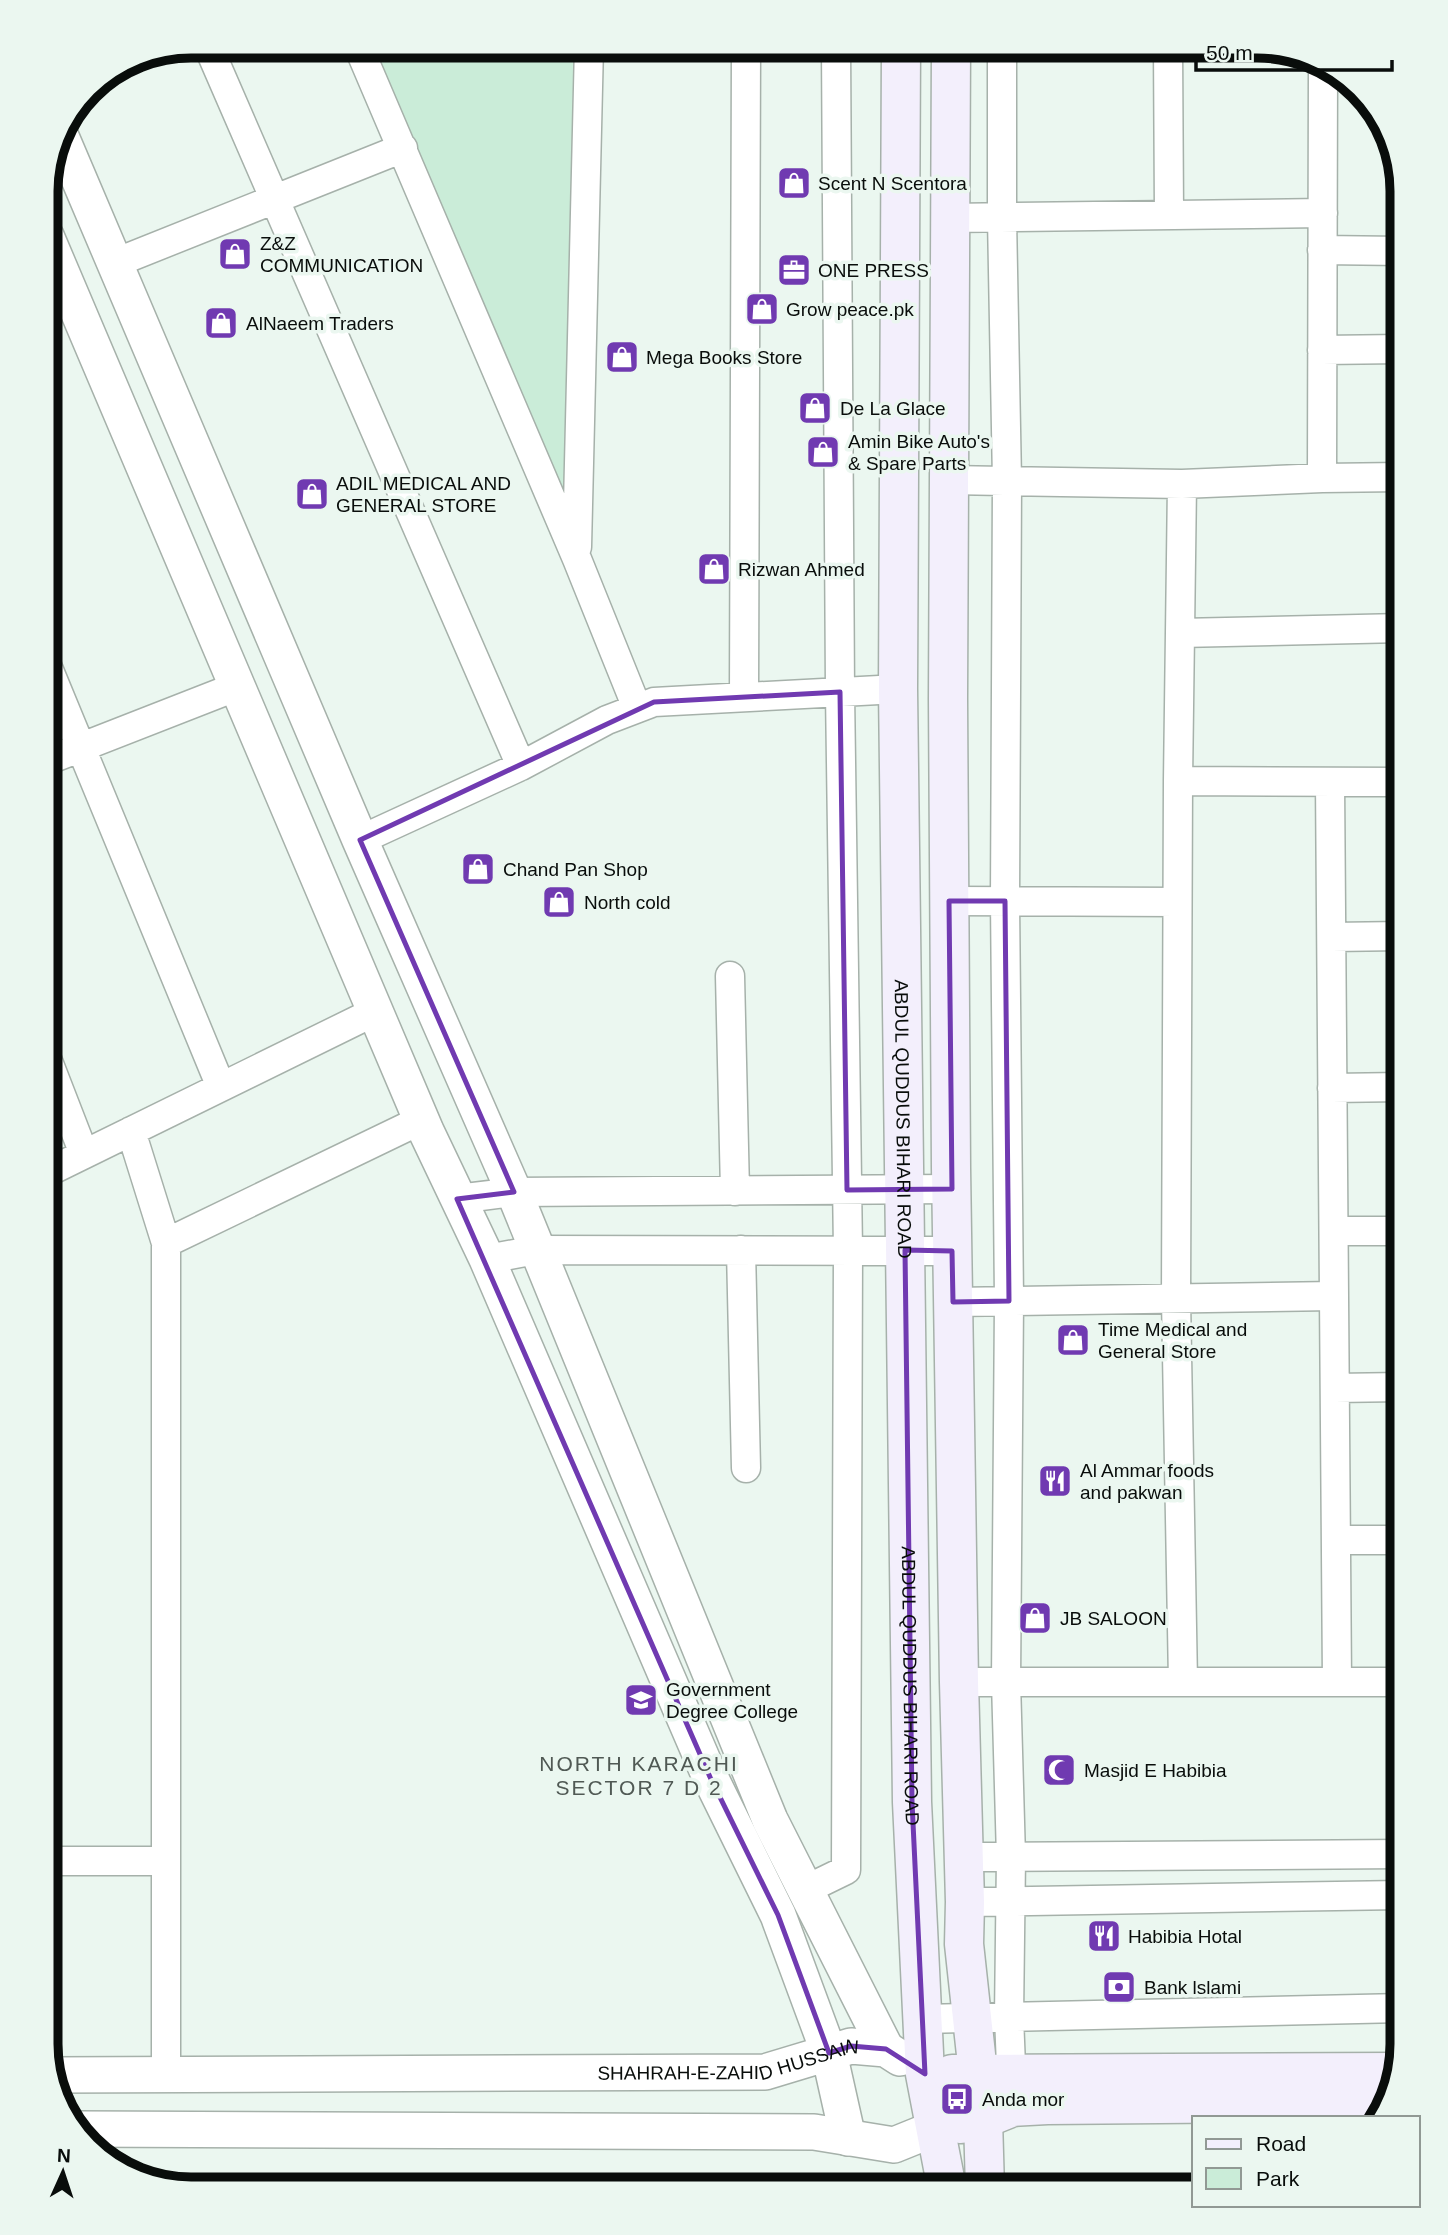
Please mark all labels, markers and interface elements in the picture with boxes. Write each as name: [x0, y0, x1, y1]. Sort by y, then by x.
scale bar: [1196, 28, 1392, 72]
text: 50 m: [1206, 41, 1253, 64]
shop icon: Scent N Scentora: [775, 164, 813, 202]
place label: Scent N Scentora: [818, 173, 967, 194]
place label: Z&Z COMMUNICATION: [260, 233, 423, 276]
shop icon: Z&Z COMMUNICATION: [216, 235, 254, 273]
office icon: ONE PRESS: [775, 251, 813, 289]
place label: ONE PRESS: [818, 260, 929, 281]
shop icon: Grow peace.pk: [743, 290, 781, 328]
place label: Grow peace.pk: [786, 299, 914, 320]
shop icon: AlNaeem Traders: [202, 304, 240, 342]
place label: AlNaeem Traders: [246, 313, 394, 334]
shop icon: Mega Books Store: [603, 338, 641, 376]
place label: Mega Books Store: [646, 347, 802, 368]
shop icon: De La Glace: [796, 389, 834, 427]
place label: De La Glace: [840, 398, 946, 419]
place label: Amin Bike Auto's & Spare Parts: [848, 431, 990, 474]
shop icon: Amin Bike Auto's & Spare Parts: [804, 433, 842, 471]
place label: ADIL MEDICAL AND GENERAL STORE: [336, 473, 511, 516]
shop icon: ADIL MEDICAL AND GENERAL STORE: [293, 475, 331, 513]
shop icon: Rizwan Ahmed: [695, 550, 733, 588]
place label: Rizwan Ahmed: [738, 559, 865, 580]
shop icon: Chand Pan Shop: [459, 850, 497, 888]
place label: Chand Pan Shop: [503, 859, 648, 880]
shop icon: North cold: [540, 883, 578, 921]
place label: North cold: [584, 892, 671, 913]
street label: ABDUL QUDDUS BIHARI ROAD: [891, 979, 915, 1259]
place label: Time Medical and General Store: [1098, 1319, 1247, 1362]
shop icon: Time Medical and General Store: [1054, 1321, 1092, 1359]
place label: Al Ammar foods and pakwan: [1080, 1460, 1214, 1503]
restaurant icon: Al Ammar foods and pakwan: [1036, 1462, 1074, 1500]
street label: ABDUL QUDDUS BIHARI ROAD: [898, 1546, 923, 1826]
shop icon: JB SALOON: [1016, 1599, 1054, 1637]
place label: JB SALOON: [1060, 1608, 1167, 1629]
place label: Government Degree College: [666, 1679, 798, 1722]
school or university icon: Government Degree College: [622, 1681, 660, 1719]
mosque icon: Masjid E Habibia: [1040, 1751, 1078, 1789]
district label: NORTH KARACHI SECTOR 7 D 2: [539, 1752, 739, 1799]
place label: Masjid E Habibia: [1084, 1760, 1227, 1781]
restaurant icon: Habibia Hotal: [1085, 1917, 1123, 1955]
place label: Habibia Hotal: [1128, 1926, 1242, 1947]
bank icon: Bank lslami: [1100, 1968, 1138, 2006]
place label: Bank lslami: [1144, 1977, 1241, 1998]
street label: SHAHRAH-E-ZAHID HUSSAIN: [597, 2036, 860, 2084]
bus stop icon: Anda mor: [938, 2080, 976, 2118]
place label: Anda mor: [982, 2089, 1065, 2110]
legend: [1192, 2116, 1420, 2207]
text: Road: [1256, 2132, 1306, 2155]
north arrow: [28, 2137, 98, 2207]
text: N: [56, 2145, 71, 2166]
text: Park: [1256, 2167, 1300, 2190]

